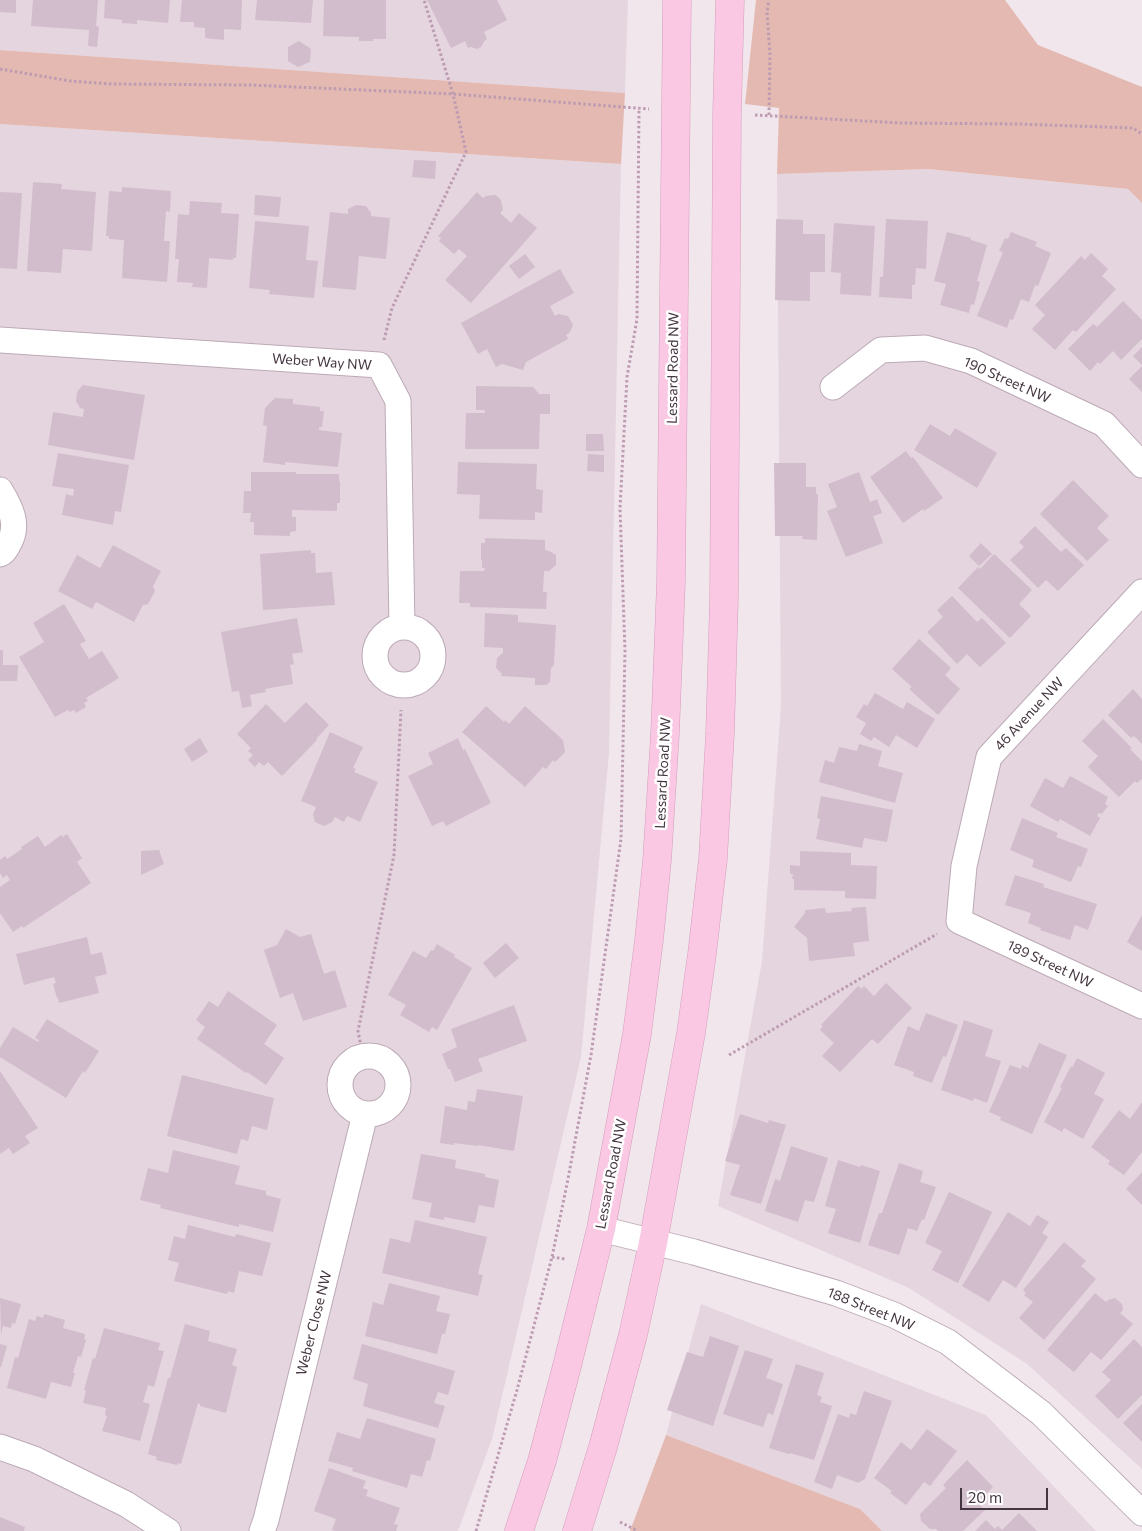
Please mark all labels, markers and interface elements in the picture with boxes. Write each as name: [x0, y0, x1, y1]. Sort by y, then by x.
street label: Lessard Road NW: [664, 312, 682, 424]
street label: Weber Way NW: [271, 350, 373, 374]
street label: 190 Street NW: [961, 353, 1053, 407]
street label: 46 Avenue NW: [991, 674, 1067, 754]
street label: Lessard Road NW: [652, 717, 674, 829]
street label: 189 Street NW: [1004, 937, 1096, 991]
street label: Lessard Road NW: [592, 1118, 630, 1230]
street label: Weber Close NW: [293, 1269, 335, 1377]
street label: 188 Street NW: [825, 1284, 917, 1334]
scale bar: [962, 1478, 1050, 1510]
text: 20 m: [968, 1488, 1002, 1506]

